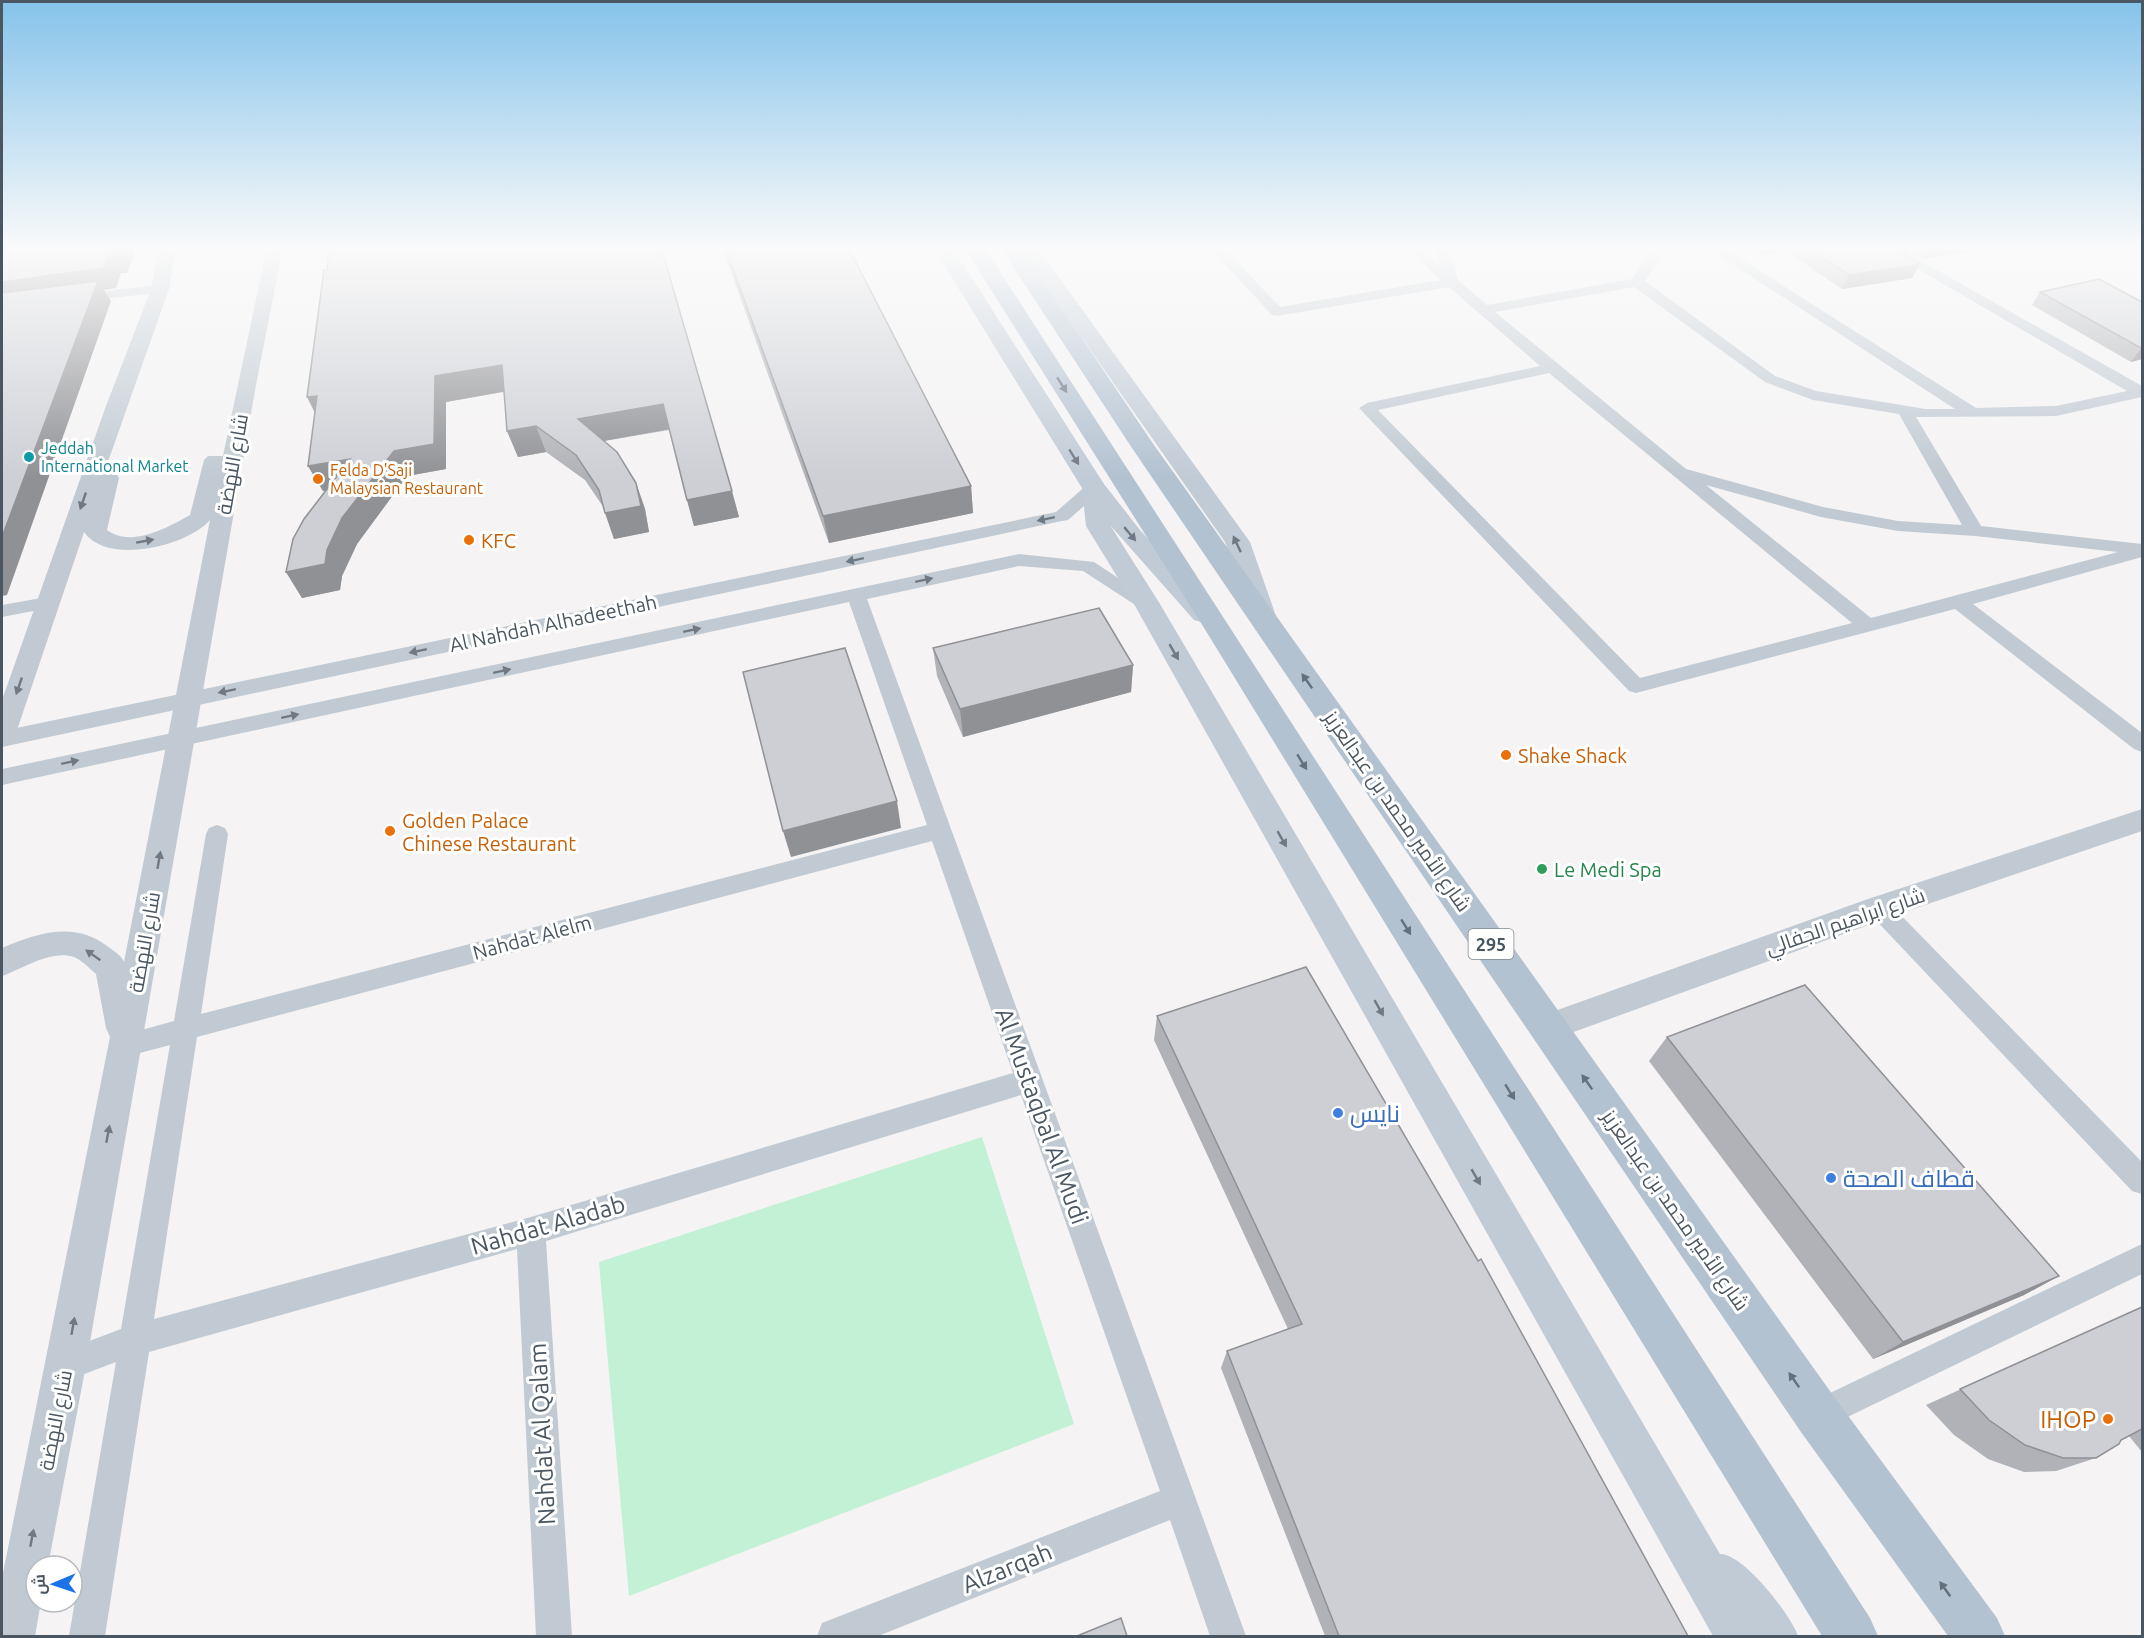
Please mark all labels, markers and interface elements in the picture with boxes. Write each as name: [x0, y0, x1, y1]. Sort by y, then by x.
one-way arrow: [1057, 377, 1068, 393]
street label: شارع النهضة: [212, 412, 255, 517]
place label: Jeddah International Market: [41, 439, 189, 475]
one-way arrow: [1069, 449, 1080, 465]
marker: Jeddah International Market: [22, 450, 36, 464]
place label: Felda D'Saji Malaysian Restaurant: [330, 461, 484, 497]
marker: Felda D'Saji Malaysian Restaurant: [311, 472, 325, 486]
one-way arrow: [77, 492, 87, 510]
one-way arrow: [1037, 515, 1056, 525]
one-way arrow: [1124, 526, 1137, 542]
place label: KFC: [481, 529, 516, 552]
marker: KFC: [462, 533, 476, 547]
one-way arrow: [136, 536, 155, 545]
one-way arrow: [1232, 536, 1241, 553]
one-way arrow: [846, 555, 865, 565]
one-way arrow: [915, 575, 933, 585]
street label: Al Nahdah Alhadeethah: [447, 590, 659, 656]
one-way arrow: [683, 625, 702, 634]
one-way arrow: [1168, 643, 1178, 660]
one-way arrow: [409, 647, 427, 657]
one-way arrow: [492, 665, 511, 675]
one-way arrow: [1301, 673, 1313, 689]
one-way arrow: [13, 677, 23, 695]
one-way arrow: [218, 687, 236, 697]
street label: شارع الأمير محمد بن عبدالعزيز: [1317, 706, 1476, 917]
one-way arrow: [281, 710, 300, 720]
place label: Shake Shack: [1518, 744, 1627, 767]
marker: Shake Shack: [1499, 748, 1513, 762]
one-way arrow: [1297, 754, 1308, 770]
one-way arrow: [61, 757, 80, 767]
place label: Golden Palace Chinese Restaurant: [402, 809, 576, 855]
marker: Golden Palace Chinese Restaurant: [383, 824, 397, 838]
one-way arrow: [1276, 831, 1287, 847]
one-way arrow: [155, 850, 164, 869]
place label: Le Medi Spa: [1554, 858, 1662, 881]
marker: Le Medi Spa: [1535, 862, 1549, 876]
street label: شارع ابراهيم الجفالي: [1762, 883, 1929, 964]
street label: شارع النهضة: [124, 890, 167, 995]
street label: Nahdat Alelm: [470, 910, 594, 964]
one-way arrow: [1400, 919, 1411, 935]
road number: 295: [1468, 929, 1514, 959]
one-way arrow: [85, 950, 101, 961]
one-way arrow: [1374, 999, 1384, 1016]
street label: Al Mustaqbal Al Mudi: [990, 1004, 1094, 1228]
one-way arrow: [1581, 1074, 1593, 1090]
one-way arrow: [1504, 1084, 1515, 1100]
place label: نايس: [1350, 1100, 1400, 1128]
street label: شارع الأمير محمد بن عبدالعزيز: [1595, 1105, 1754, 1316]
marker: نايس: [1331, 1106, 1345, 1120]
one-way arrow: [104, 1124, 113, 1143]
place label: قطاف الصحة: [1843, 1165, 1975, 1192]
one-way arrow: [1471, 1168, 1481, 1185]
marker: قطاف الصحة: [1824, 1171, 1838, 1185]
street label: Nahdat Aladab: [468, 1190, 628, 1260]
one-way arrow: [69, 1316, 78, 1335]
street label: Nahdat Al Qalam: [524, 1342, 560, 1526]
street label: شارع النهضة: [34, 1368, 79, 1473]
one-way arrow: [1789, 1372, 1800, 1388]
place label: IHOP: [2040, 1406, 2096, 1433]
marker: IHOP: [2101, 1412, 2115, 1426]
one-way arrow: [28, 1528, 37, 1547]
street label: Alzarqah: [958, 1538, 1056, 1598]
north arrow: [24, 1554, 84, 1614]
text: ش: [30, 1574, 49, 1595]
one-way arrow: [1939, 1582, 1951, 1598]

